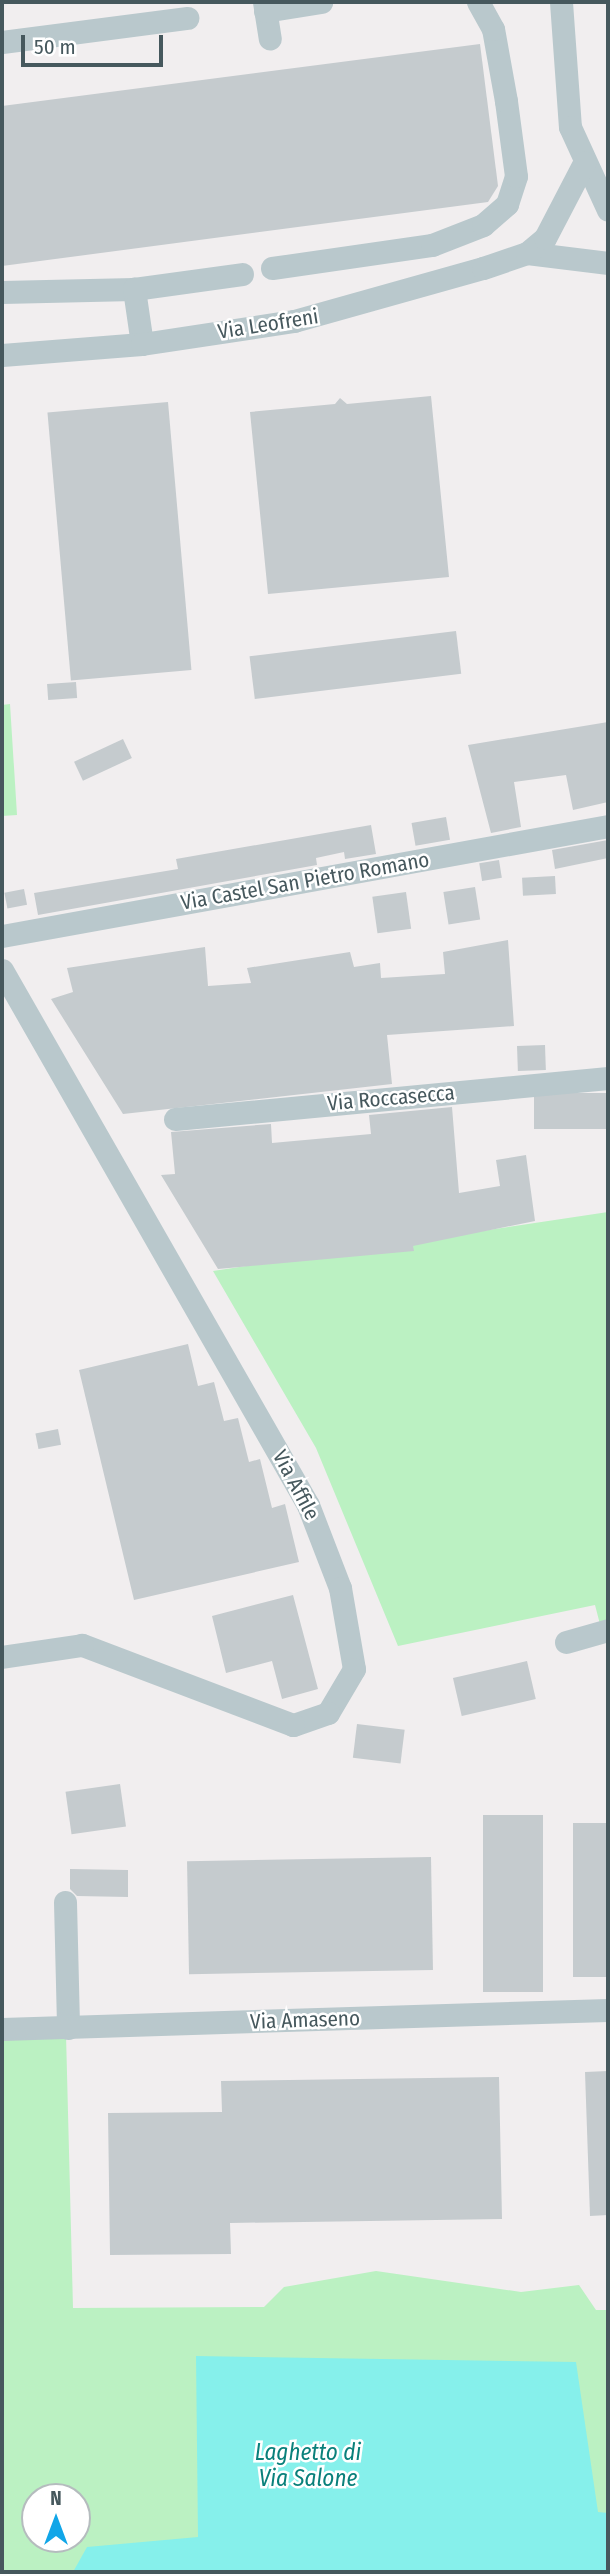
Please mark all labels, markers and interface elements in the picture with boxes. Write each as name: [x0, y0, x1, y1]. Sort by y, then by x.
scale bar: [24, 21, 166, 65]
text: 50 m: [34, 34, 76, 60]
street label: Via Leofreni: [216, 304, 320, 344]
street label: Via Castel San Pietro Romano: [179, 847, 431, 915]
street label: Via Roccasecca: [326, 1080, 456, 1116]
street label: Via Affile: [267, 1446, 325, 1524]
street label: Via Amaseno: [250, 2005, 360, 2035]
water label: Laghetto di Via Salone: [255, 2438, 361, 2492]
north arrow: [21, 2483, 91, 2553]
text: N: [50, 2487, 62, 2510]

